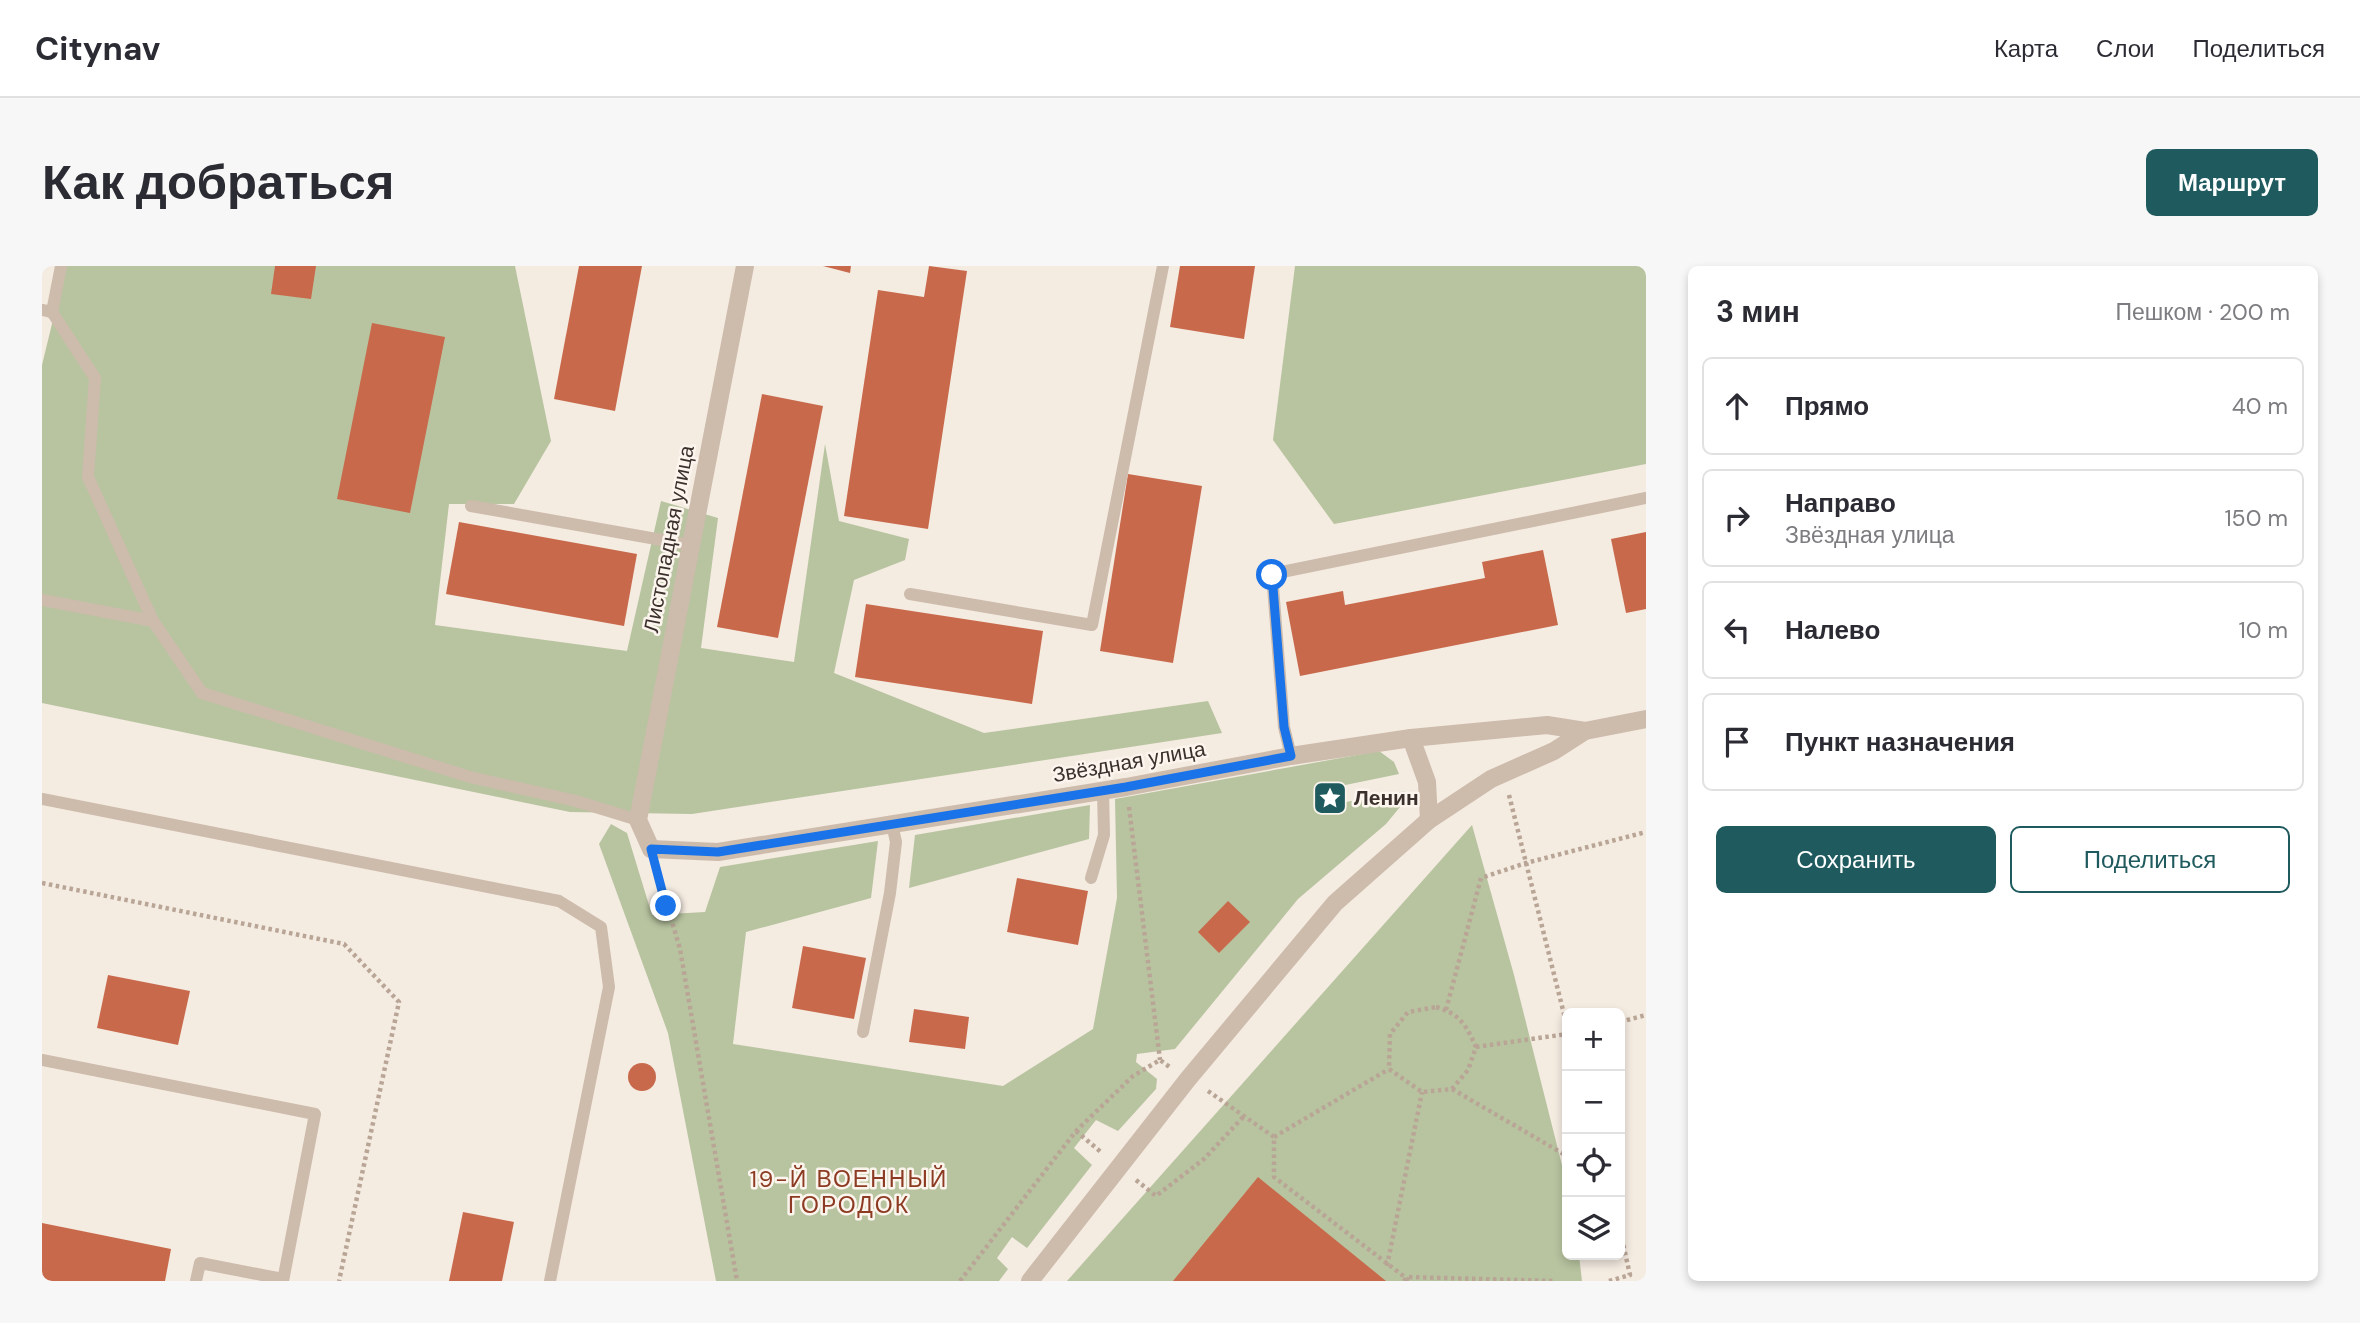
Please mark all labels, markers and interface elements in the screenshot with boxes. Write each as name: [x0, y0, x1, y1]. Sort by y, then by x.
text: Citynav: [35, 27, 160, 70]
text: Карта: [1994, 33, 2058, 64]
text: Слои: [2096, 33, 2154, 64]
text: Поделиться: [2192, 33, 2325, 64]
button: Маршрут: [2146, 149, 2318, 216]
text: Как добраться: [42, 150, 394, 214]
text: 3 мин: [1716, 292, 1800, 331]
text: Пешком · 200 m: [2115, 297, 2290, 327]
icon: ahead: [1718, 387, 1756, 425]
text: Прямо: [1785, 389, 1869, 423]
text: 40 m: [2232, 391, 2288, 421]
street label: Листопадная улица: [637, 443, 701, 635]
text: Направо: [1785, 486, 1896, 520]
icon: right: [1718, 499, 1756, 537]
text: 150 m: [2224, 503, 2288, 533]
text: Звёздная улица: [1785, 520, 1955, 550]
route start: [1256, 559, 1287, 590]
icon: left: [1718, 611, 1756, 649]
text: Налево: [1785, 613, 1880, 647]
text: 10 m: [2238, 615, 2288, 645]
icon: arrive: [1718, 723, 1756, 761]
text: Пункт назначения: [1785, 725, 2015, 759]
street label: Звёздная улица: [1050, 735, 1208, 789]
place icon: Ленин: [1311, 779, 1349, 817]
place label: Ленин: [1354, 784, 1419, 812]
button: Сохранить: [1716, 826, 1996, 893]
button: Поделиться: [2010, 826, 2290, 893]
route end: [650, 890, 681, 921]
map controls: [1562, 1008, 1625, 1260]
button: +: [1562, 1008, 1625, 1071]
button: −: [1562, 1071, 1625, 1134]
button: locate: [1562, 1134, 1625, 1197]
district label: 19-Й ВОЕННЫЙ ГОРОДОК: [750, 1164, 948, 1220]
button: layers: [1562, 1197, 1625, 1260]

